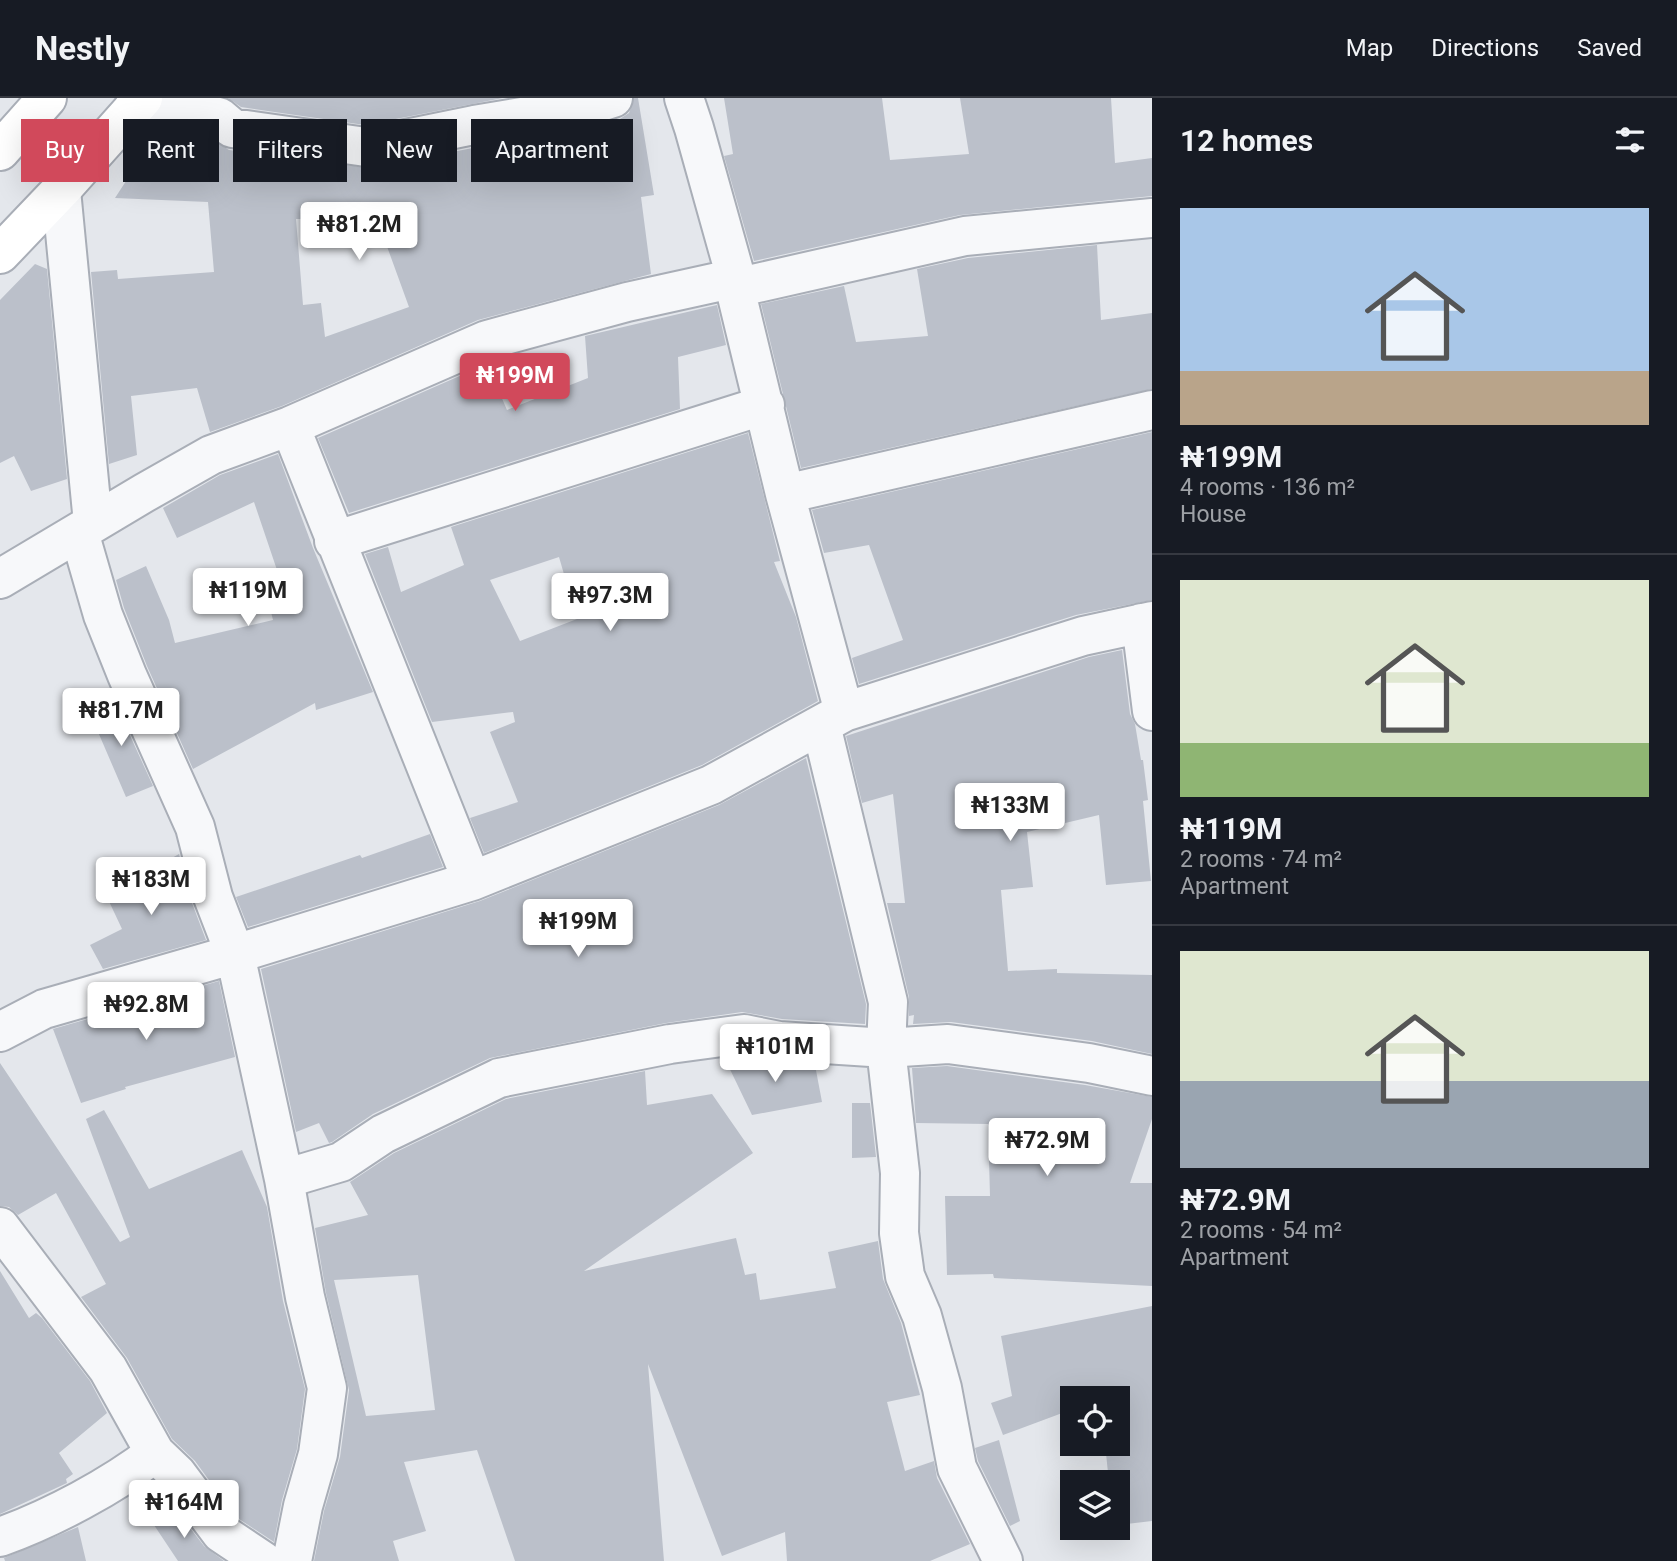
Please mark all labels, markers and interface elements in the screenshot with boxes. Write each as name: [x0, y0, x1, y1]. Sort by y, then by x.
text: Nestly: [35, 29, 130, 68]
text: Map: [1346, 34, 1393, 62]
text: Directions: [1431, 34, 1539, 62]
text: Saved: [1577, 34, 1642, 62]
chip: Buy: [21, 119, 109, 182]
chip: Rent: [123, 119, 219, 182]
chip: Filters: [233, 119, 347, 182]
chip: New: [361, 119, 457, 182]
chip: Apartment: [471, 119, 633, 182]
icon: filters: [1611, 121, 1649, 159]
text: 12 homes: [1180, 123, 1313, 158]
pin: ₦81.2M: [302, 202, 416, 262]
text: ₦81.2M: [316, 211, 402, 238]
icon: home: [1352, 253, 1478, 379]
pin: ₦199M: [466, 354, 564, 413]
text: ₦199M: [476, 362, 554, 389]
text: ₦199M: [1180, 439, 1282, 474]
text: 4 rooms · 136 m²: [1180, 474, 1355, 501]
text: House: [1180, 501, 1246, 528]
pin: ₦119M: [199, 568, 297, 628]
pin: ₦97.3M: [553, 574, 667, 633]
text: ₦119M: [209, 577, 287, 604]
text: ₦97.3M: [567, 582, 653, 609]
icon: home: [1352, 625, 1478, 751]
pin: ₦81.7M: [64, 688, 178, 748]
text: ₦81.7M: [78, 697, 164, 724]
pin: ₦133M: [961, 784, 1059, 843]
text: ₦133M: [971, 792, 1049, 819]
text: ₦119M: [1180, 811, 1282, 846]
text: 2 rooms · 74 m²: [1180, 846, 1342, 873]
pin: ₦183M: [102, 858, 200, 917]
text: ₦183M: [112, 866, 190, 893]
text: Apartment: [1180, 873, 1289, 900]
pin: ₦199M: [529, 900, 627, 959]
text: ₦199M: [539, 908, 617, 935]
pin: ₦92.8M: [89, 982, 203, 1042]
text: ₦92.8M: [103, 991, 189, 1018]
icon: home: [1352, 996, 1478, 1122]
pin: ₦101M: [726, 1024, 824, 1084]
text: ₦101M: [736, 1033, 814, 1060]
pin: ₦72.9M: [990, 1118, 1104, 1178]
text: ₦72.9M: [1004, 1127, 1090, 1154]
text: ₦72.9M: [1180, 1182, 1291, 1217]
text: 2 rooms · 54 m²: [1180, 1217, 1342, 1244]
text: Apartment: [1180, 1244, 1289, 1271]
map controls: [1060, 1386, 1130, 1540]
button: locate: [1060, 1386, 1130, 1456]
button: layers: [1060, 1470, 1130, 1540]
pin: ₦164M: [135, 1480, 233, 1540]
text: ₦164M: [145, 1489, 223, 1516]

